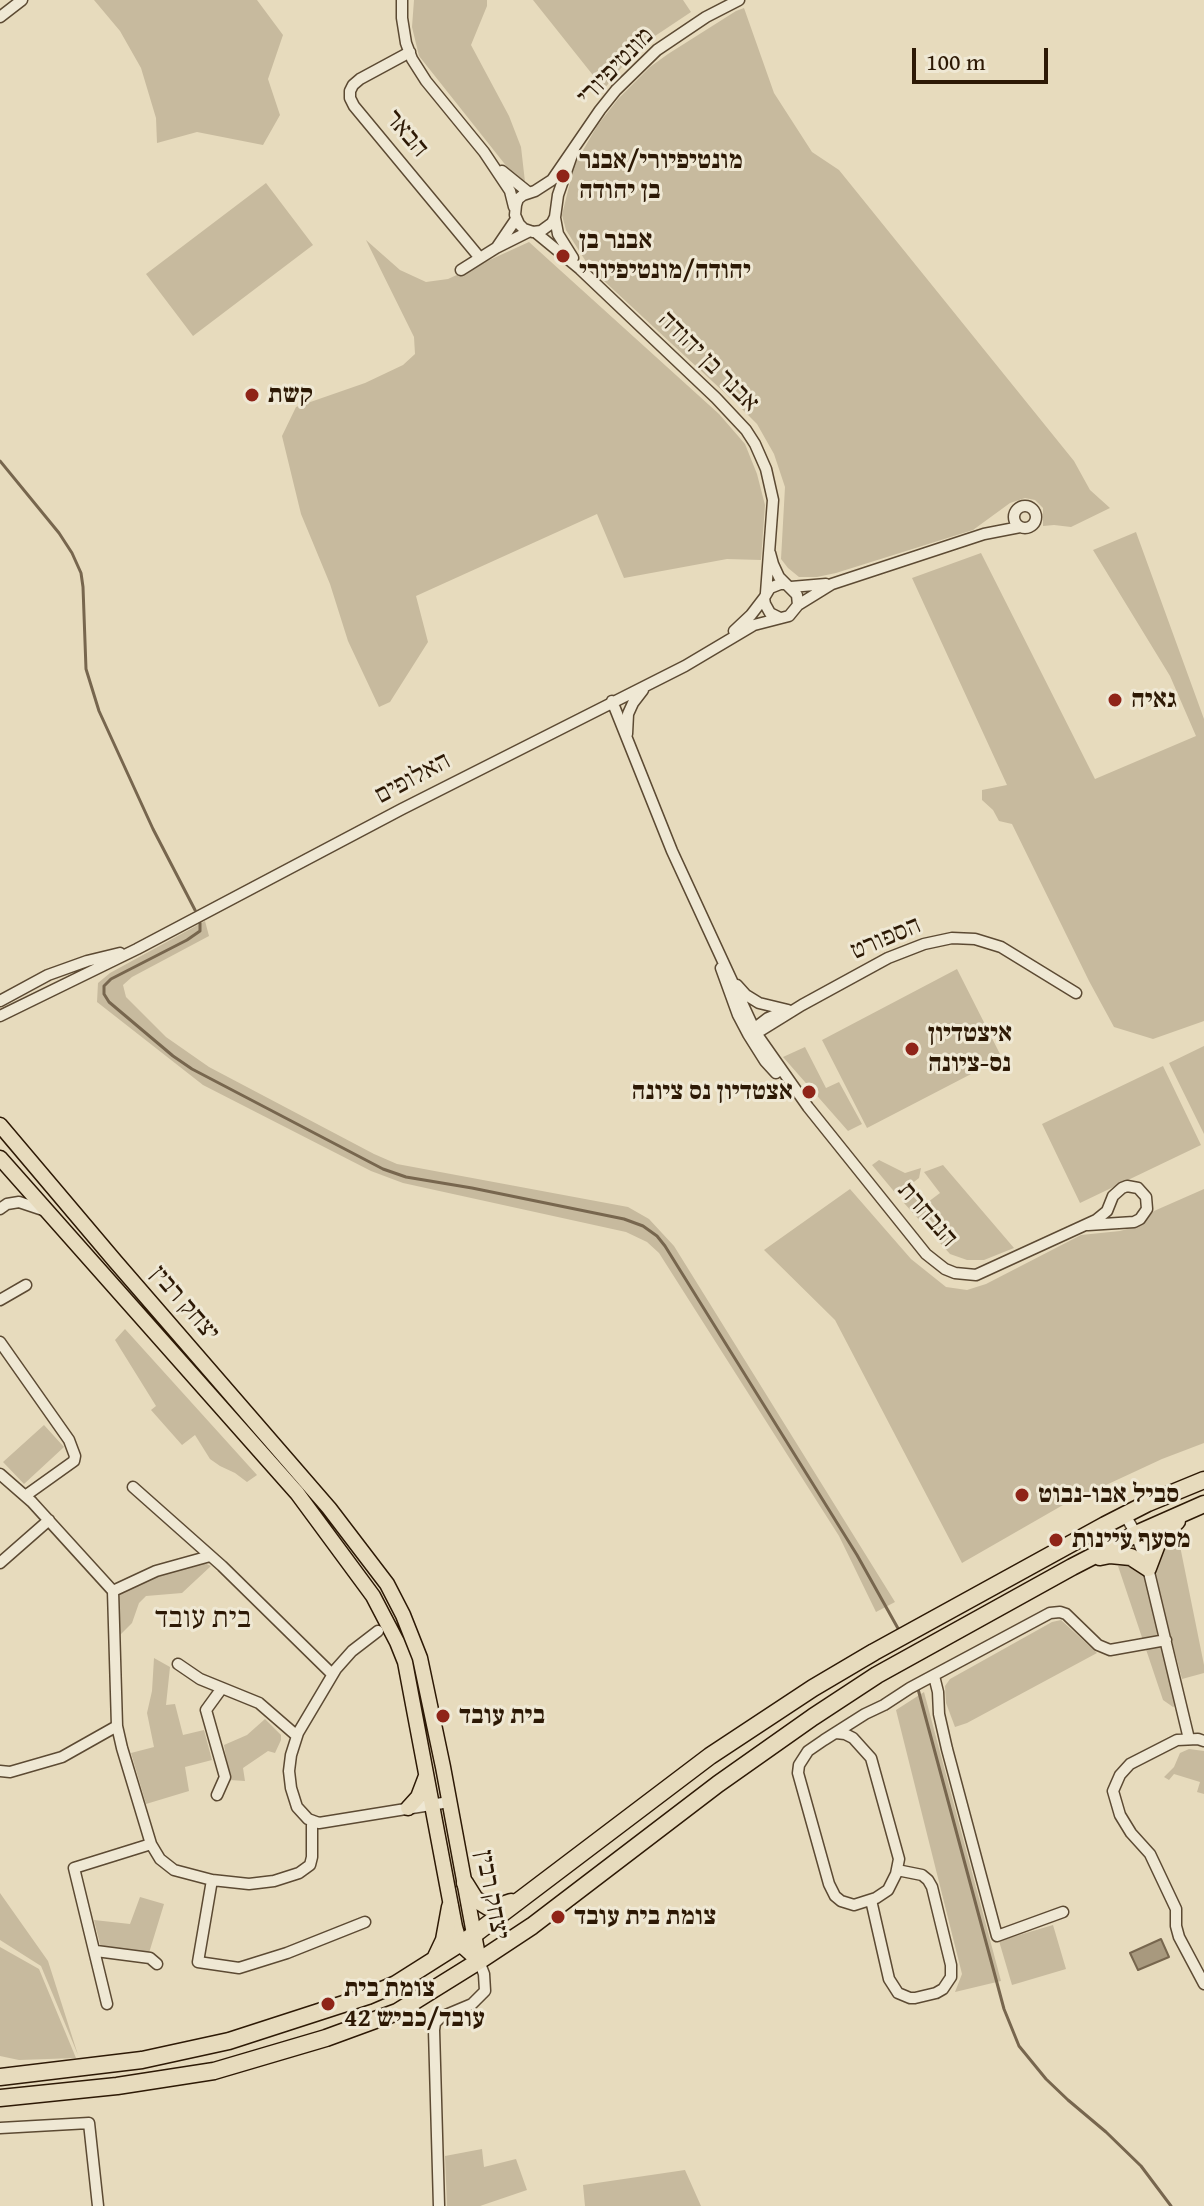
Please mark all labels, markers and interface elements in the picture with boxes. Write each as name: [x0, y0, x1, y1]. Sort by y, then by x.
street label: מונטיפיורי: [571, 21, 661, 113]
scale bar: [916, 32, 1052, 82]
text: 100 m: [926, 44, 986, 79]
street label: הבאר: [377, 104, 435, 164]
place label: מונטיפיורי/אבנר בן יהודה: [579, 145, 743, 206]
marker: מונטיפיורי/אבנר בן יהודה: [554, 167, 572, 185]
place label: אבנר בן יהודה/מונטיפיורי: [579, 225, 751, 286]
marker: אבנר בן יהודה/מונטיפיורי: [554, 247, 572, 265]
street label: אבנר בן יהודה: [651, 305, 765, 419]
place label: קשת: [268, 379, 313, 411]
marker: קשת: [243, 386, 261, 404]
place label: גאיה: [1131, 684, 1177, 716]
marker: גאיה: [1106, 691, 1124, 709]
street label: האלופים: [370, 746, 456, 812]
street label: הספורט: [846, 910, 926, 968]
place label: איצטדיון נס-ציונה: [928, 1018, 1012, 1080]
marker: איצטדיון נס-ציונה: [903, 1040, 921, 1058]
place label: אצטדיון נס ציונה: [632, 1076, 793, 1108]
marker: אצטדיון נס ציונה: [800, 1083, 818, 1101]
street label: הנבחרת: [890, 1176, 964, 1254]
street label: יצחק רבין: [143, 1260, 225, 1348]
place label: סביל אבו-נבוט: [1038, 1479, 1179, 1511]
marker: סביל אבו-נבוט: [1013, 1486, 1031, 1504]
place label: מסעף עיינות: [1072, 1524, 1191, 1556]
marker: מסעף עיינות: [1047, 1531, 1065, 1549]
district label: בית עובד: [155, 1601, 251, 1637]
place label: בית עובד: [459, 1700, 545, 1732]
marker: בית עובד: [434, 1707, 452, 1725]
street label: יצחק רבין: [467, 1848, 515, 1942]
place label: צומת בית עובד: [574, 1901, 716, 1933]
marker: צומת בית עובד: [549, 1908, 567, 1926]
place label: צומת בית עובד/כביש 42: [344, 1973, 485, 2034]
marker: צומת בית עובד/כביש 42: [319, 1995, 337, 2013]

